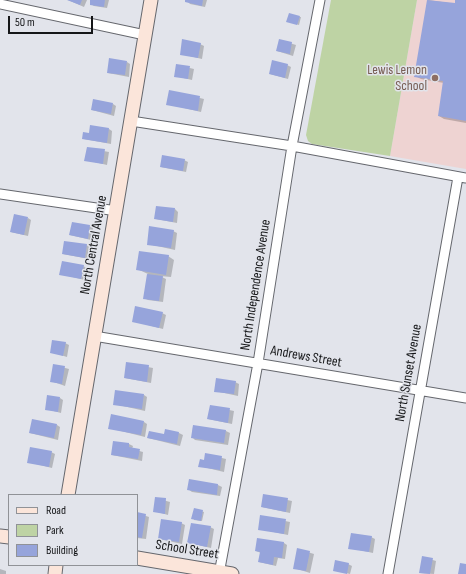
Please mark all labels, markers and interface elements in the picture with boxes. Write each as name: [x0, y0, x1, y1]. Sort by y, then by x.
scale bar: [10, 8, 95, 34]
text: 50 m: [15, 15, 35, 30]
place label: Lewis Lemon School: [367, 62, 427, 94]
marker: Lewis Lemon School: [430, 73, 440, 83]
street label: North Central Avenue: [77, 194, 111, 296]
street label: North Independence Avenue: [237, 218, 275, 352]
street label: North Sunset Avenue: [392, 323, 426, 423]
street label: Andrews Street: [269, 342, 343, 372]
legend: [8, 494, 138, 566]
text: Road: [46, 503, 66, 518]
text: Park: [46, 523, 64, 538]
street label: School Street: [154, 537, 220, 563]
text: Building: [46, 543, 78, 558]

